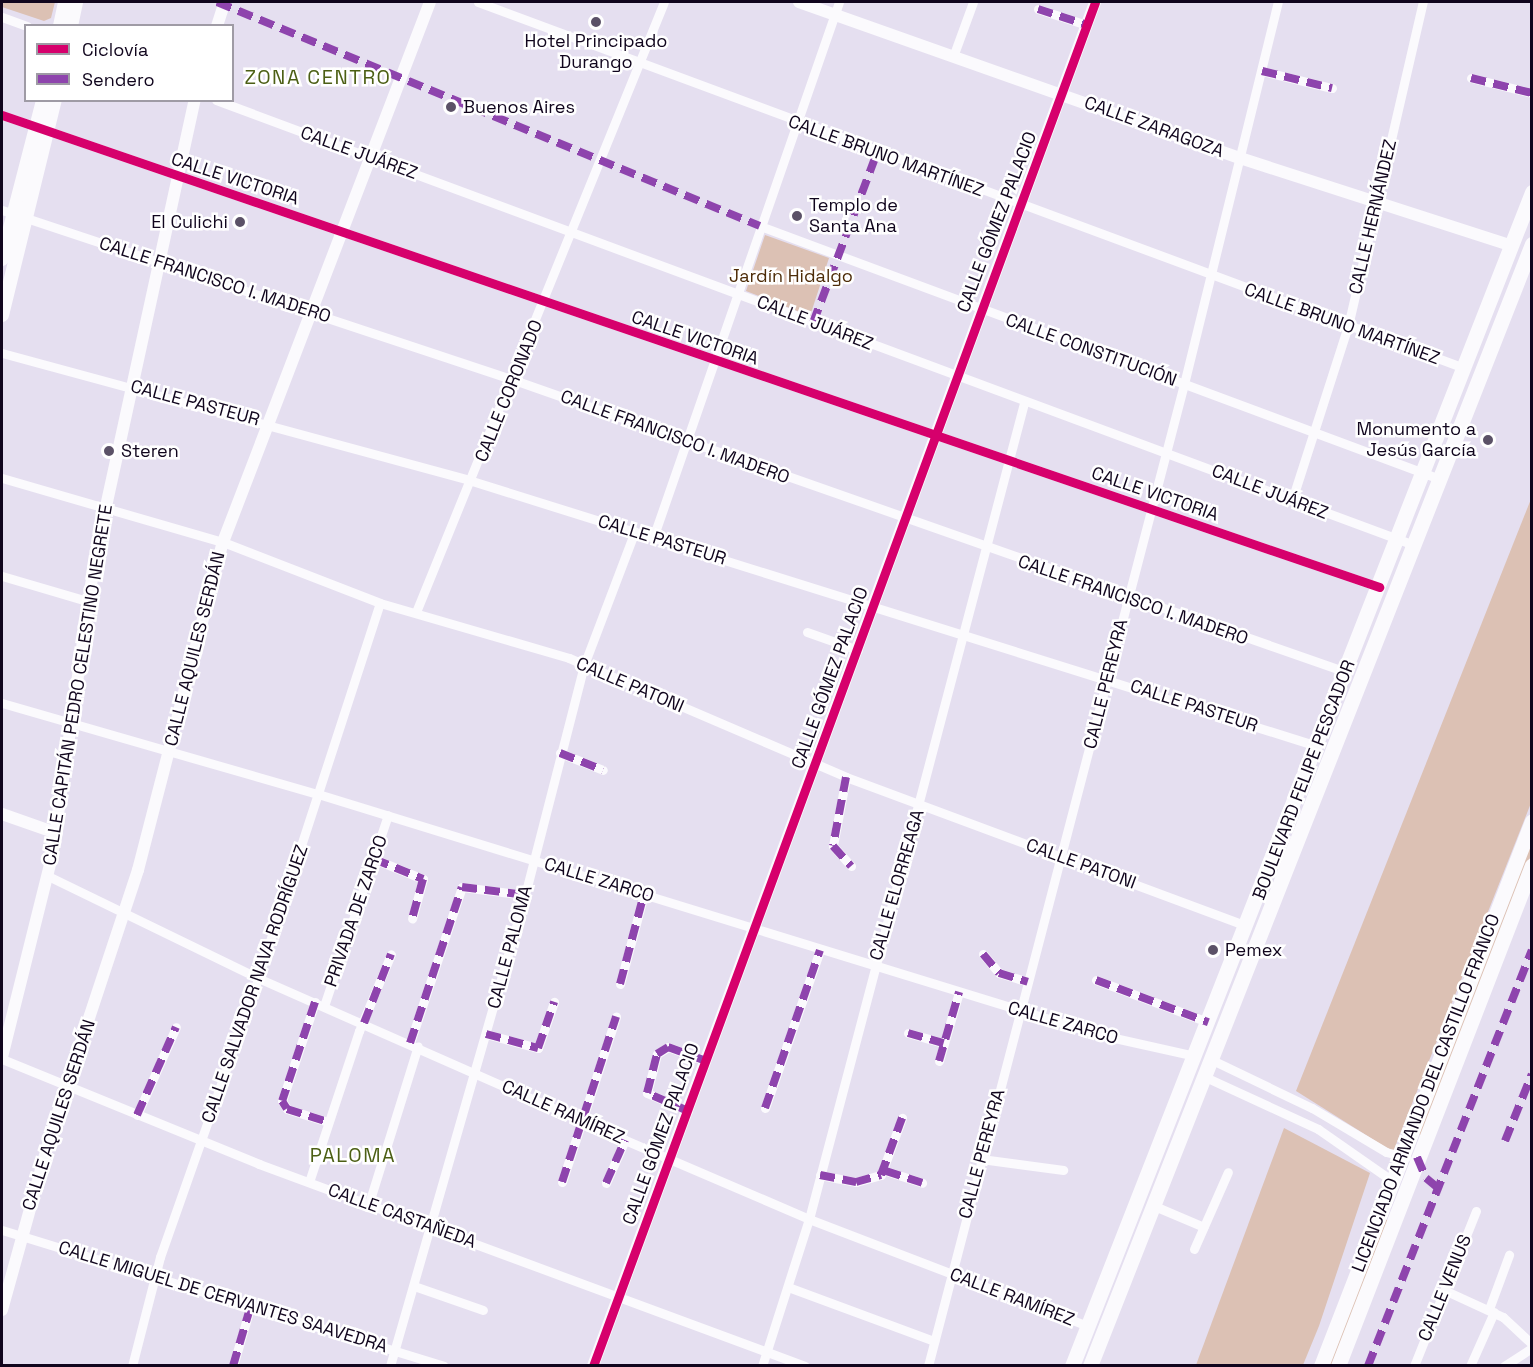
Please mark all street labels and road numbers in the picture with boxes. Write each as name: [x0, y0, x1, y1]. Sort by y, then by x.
street label: CALLE ZARAGOZA: [1081, 92, 1227, 162]
street label: CALLE BRUNO MARTÍNEZ: [785, 111, 987, 201]
street label: CALLE JUÁREZ: [298, 122, 420, 184]
street label: CALLE GÓMEZ PALACIO: [953, 129, 1041, 315]
street label: CALLE HERNÁNDEZ: [1345, 138, 1401, 296]
street label: CALLE VICTORIA: [168, 148, 302, 210]
street label: CALLE FRANCISCO I. MADERO: [96, 232, 334, 328]
street label: CALLE BRUNO MARTÍNEZ: [1241, 279, 1443, 369]
street label: CALLE JUÁREZ: [754, 291, 876, 355]
street label: CALLE VICTORIA: [629, 306, 761, 370]
street label: CALLE CONSTITUCIÓN: [1002, 309, 1180, 391]
street label: CALLE CORONADO: [471, 317, 547, 465]
street label: CALLE PASTEUR: [128, 375, 262, 431]
street label: CALLE FRANCISCO I. MADERO: [557, 385, 793, 489]
street label: CALLE JUÁREZ: [1209, 460, 1331, 524]
street label: CALLE VICTORIA: [1089, 462, 1221, 526]
street label: CALLE CAPITÁN PEDRO CELESTINO NEGRETE: [39, 503, 117, 867]
street label: CALLE PASTEUR: [595, 510, 729, 570]
street label: CALLE AQUILES SERDÁN: [160, 549, 230, 749]
street label: CALLE FRANCISCO I. MADERO: [1015, 550, 1251, 650]
street label: CALLE GÓMEZ PALACIO: [787, 584, 873, 772]
street label: CALLE PEREYRA: [1079, 617, 1133, 751]
street label: CALLE PATONI: [573, 653, 687, 717]
street label: BOULEVARD FELIPE PESCADOR: [1248, 657, 1360, 903]
street label: CALLE PASTEUR: [1127, 675, 1261, 737]
street label: CALLE ELORREAGA: [865, 807, 929, 963]
street label: PRIVADA DE ZARCO: [320, 832, 392, 990]
street label: CALLE PATONI: [1023, 834, 1139, 894]
street label: CALLE SALVADOR NAVA RODRÍGUEZ: [197, 842, 313, 1126]
street label: CALLE ZARCO: [541, 853, 657, 907]
street label: CALLE PALOMA: [483, 883, 537, 1011]
street label: LICENCIADO ARMANDO DEL CASTILLO FRANCO: [1347, 911, 1505, 1275]
street label: CALLE ZARCO: [1005, 997, 1121, 1049]
street label: CALLE AQUILES SERDÁN: [18, 1017, 100, 1213]
street label: CALLE GÓMEZ PALACIO: [618, 1040, 704, 1228]
street label: CALLE RAMÍREZ: [498, 1075, 628, 1149]
street label: CALLE PEREYRA: [954, 1087, 1010, 1221]
street label: CALLE CASTAÑEDA: [325, 1179, 479, 1253]
street label: CALLE VENUS: [1414, 1231, 1476, 1345]
street label: CALLE MIGUEL DE CERVANTES SAAVEDRA: [56, 1236, 390, 1358]
street label: CALLE RAMÍREZ: [947, 1263, 1077, 1331]

